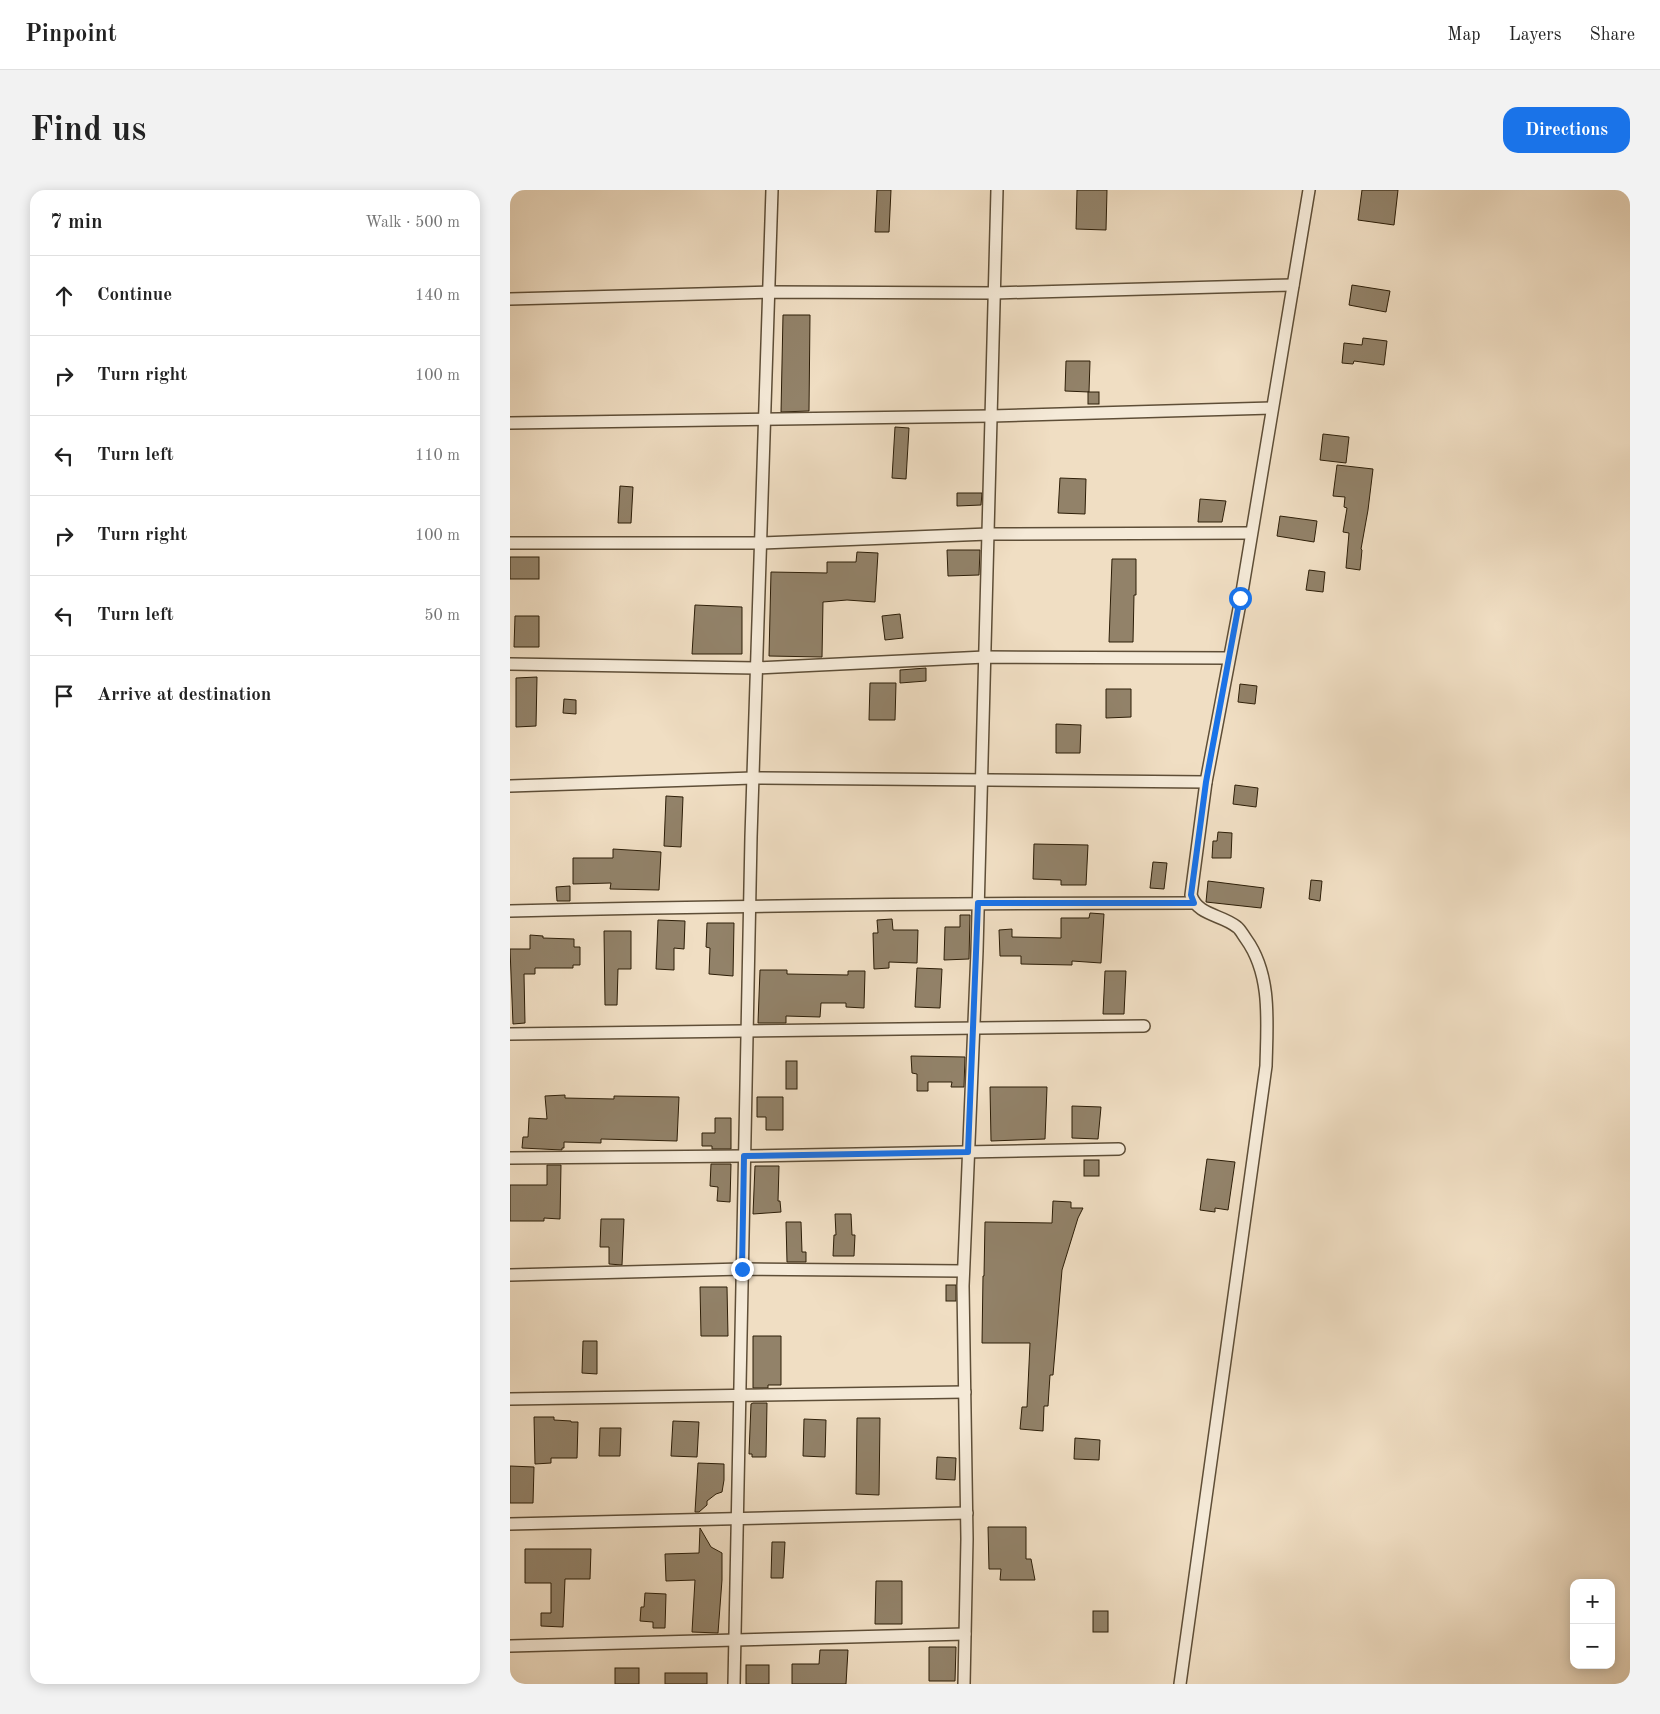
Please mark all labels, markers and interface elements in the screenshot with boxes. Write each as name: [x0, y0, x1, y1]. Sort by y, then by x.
text: Pinpoint: [25, 23, 117, 47]
text: Map: [1447, 26, 1481, 44]
text: Layers: [1509, 26, 1561, 44]
text: Share: [1589, 26, 1635, 44]
button: Directions: [1503, 107, 1630, 153]
text: Find us: [30, 113, 146, 148]
text: 7 min: [50, 212, 103, 233]
text: Walk · 500 m: [365, 215, 460, 231]
icon: ahead: [50, 282, 78, 310]
text: Continue: [97, 286, 172, 305]
text: 140 m: [415, 288, 460, 304]
icon: right: [50, 362, 78, 390]
text: Turn right: [97, 366, 187, 385]
text: 100 m: [415, 368, 460, 384]
icon: left: [50, 442, 78, 470]
text: Turn left: [97, 446, 174, 465]
text: 110 m: [415, 448, 460, 464]
icon: right: [50, 522, 78, 550]
text: Turn right: [97, 526, 187, 545]
text: 100 m: [415, 528, 460, 544]
route start: [1229, 587, 1252, 610]
icon: left: [50, 602, 78, 630]
text: Turn left: [97, 606, 174, 625]
text: 50 m: [424, 608, 460, 624]
icon: arrive: [50, 682, 78, 710]
text: Arrive at destination: [97, 686, 271, 705]
route end: [731, 1258, 754, 1281]
map controls: [1570, 1579, 1615, 1669]
button: +: [1570, 1579, 1615, 1624]
button: −: [1570, 1624, 1615, 1669]

